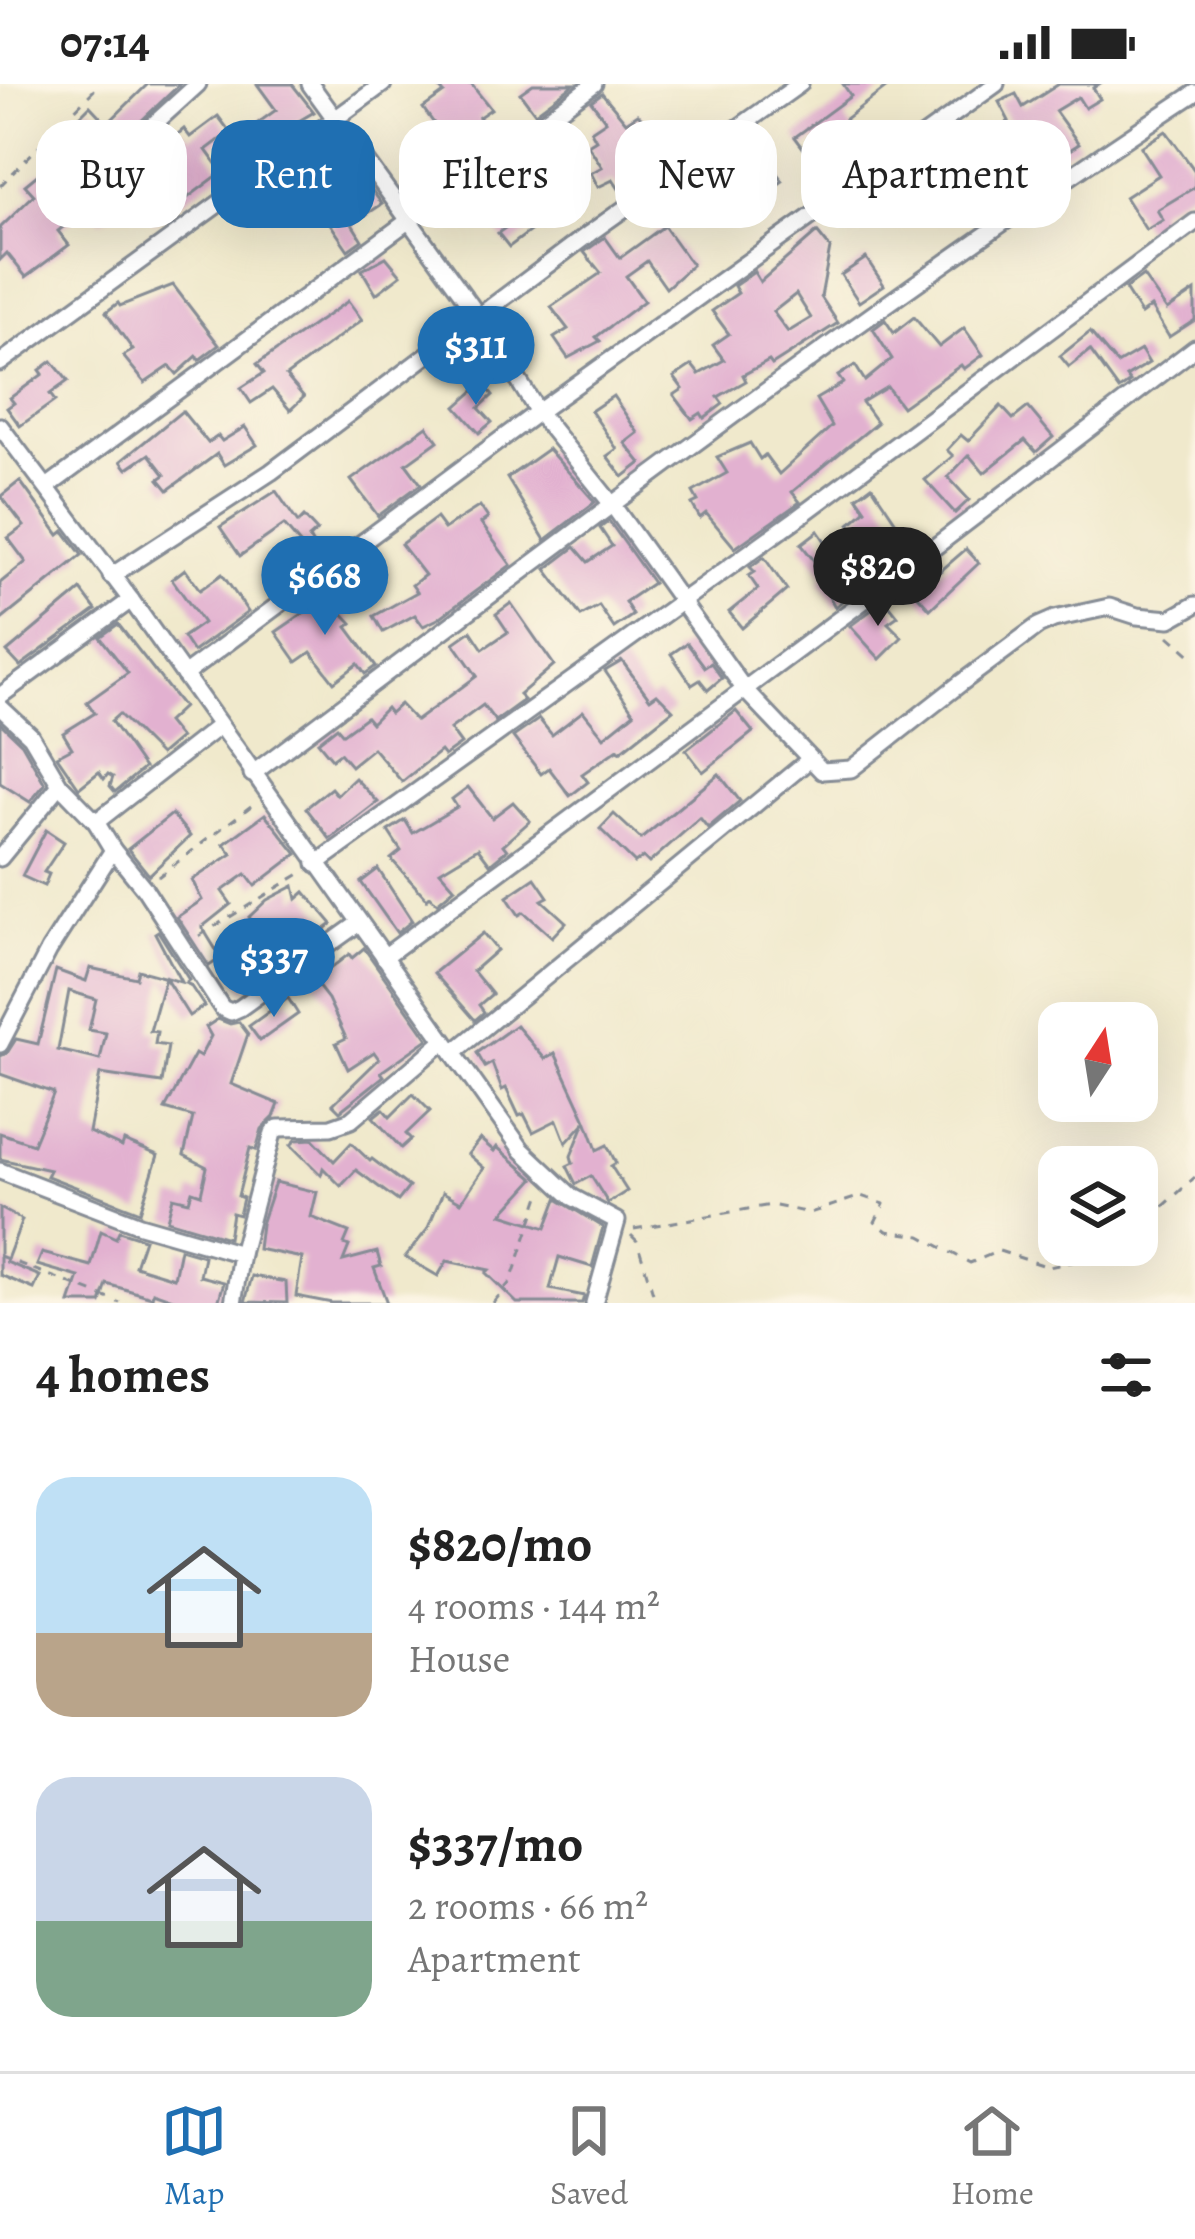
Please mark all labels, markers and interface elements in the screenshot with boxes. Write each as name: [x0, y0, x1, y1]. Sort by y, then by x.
text: 07:14: [60, 11, 150, 73]
chip: Buy: [36, 120, 187, 228]
chip: Rent: [211, 120, 375, 228]
chip: Filters: [399, 120, 591, 228]
chip: New: [615, 120, 777, 228]
chip: Apartment: [801, 120, 1071, 228]
pin: $311: [405, 306, 547, 408]
text: $311: [445, 318, 507, 371]
pin: $820: [807, 527, 949, 629]
pin: $668: [254, 536, 396, 638]
text: $820: [840, 539, 916, 592]
text: $668: [288, 548, 362, 601]
pin: $337: [203, 918, 345, 1020]
text: $337: [240, 930, 308, 983]
north arrow: [1038, 1002, 1158, 1122]
map controls: [1038, 1002, 1158, 1266]
button: layers: [1038, 1146, 1158, 1266]
text: 4 homes: [36, 1340, 210, 1410]
icon: filters: [1093, 1342, 1159, 1408]
text: $820/mo: [408, 1509, 592, 1579]
icon: home: [132, 1525, 276, 1669]
text: 4 rooms · 144 m²: [408, 1579, 660, 1632]
text: House: [408, 1632, 510, 1685]
text: $337/mo: [408, 1809, 583, 1879]
icon: home: [132, 1825, 276, 1969]
text: 2 rooms · 66 m²: [408, 1879, 648, 1932]
text: Apartment: [408, 1932, 581, 1985]
tab: Map: [161, 2098, 227, 2215]
tab: Saved: [550, 2098, 628, 2215]
tab: Home: [951, 2098, 1034, 2215]

